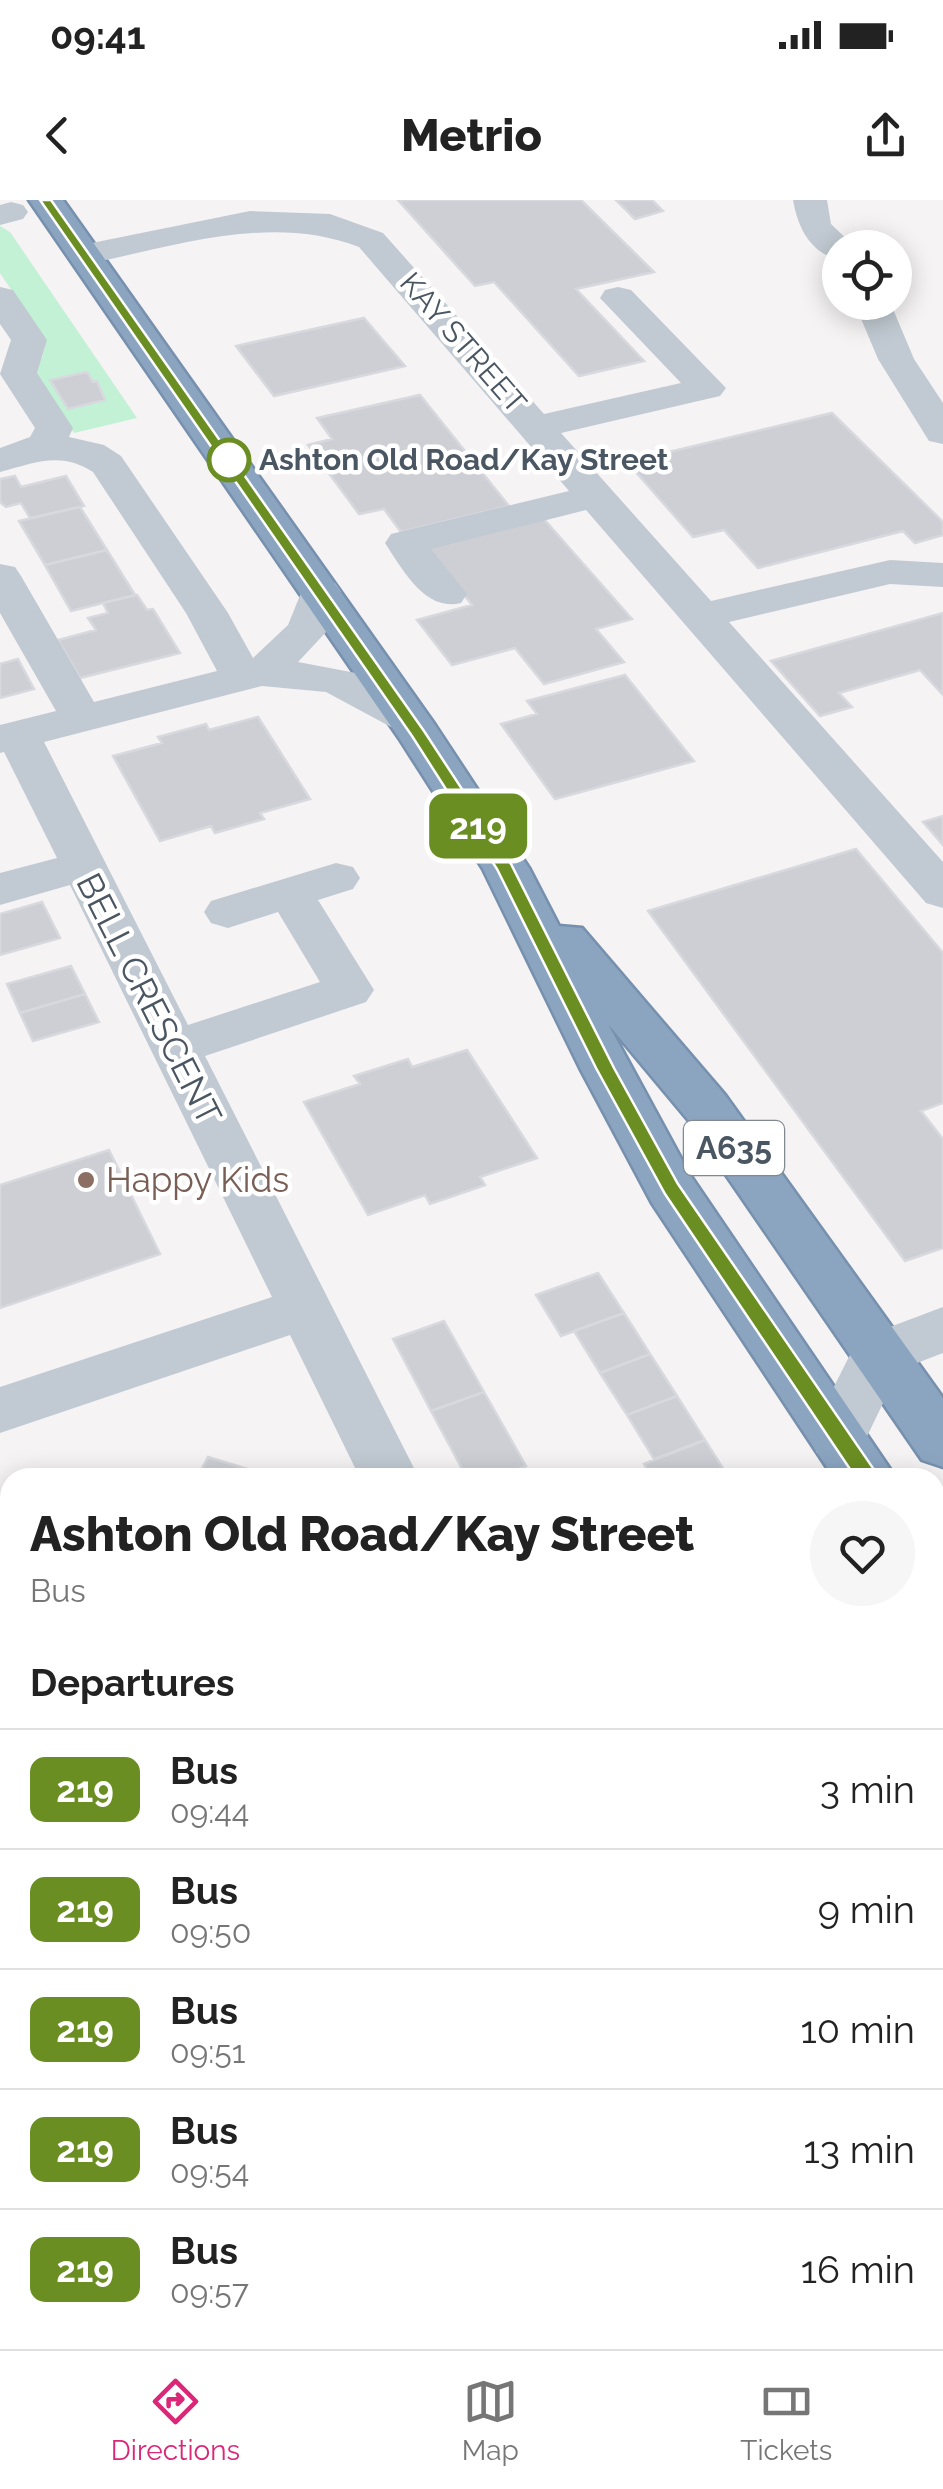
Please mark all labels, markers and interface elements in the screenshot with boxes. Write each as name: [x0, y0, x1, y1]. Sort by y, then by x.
text: 09:41: [50, 13, 146, 58]
icon: back: [30, 108, 85, 163]
icon: share: [858, 108, 913, 163]
text: Metrio: [401, 109, 542, 162]
map controls: [822, 230, 912, 320]
button: locate: [822, 230, 912, 320]
street label: KAY STREET: [393, 265, 534, 420]
marker: Ashton Old Road/Kay Street: [208, 439, 250, 481]
place label: Ashton Old Road/Kay Street: [259, 442, 669, 477]
line badge: 219: [420, 794, 536, 858]
text: 219: [449, 806, 507, 847]
street label: BELL CRESCENT: [68, 866, 230, 1131]
road number: A635: [684, 1121, 784, 1175]
place label: Happy Kids: [106, 1159, 289, 1200]
marker: Happy Kids: [75, 1169, 97, 1191]
button: heart: [810, 1501, 915, 1606]
text: Ashton Old Road/Kay Street: [30, 1506, 694, 1562]
text: Bus: [30, 1572, 86, 1609]
text: Departures: [30, 1660, 235, 1705]
text: Bus: [170, 1748, 238, 1793]
text: 3 min: [820, 1767, 915, 1812]
text: 219: [56, 1769, 114, 1810]
text: 09:44: [170, 1793, 249, 1830]
text: Bus: [170, 1868, 238, 1913]
text: 9 min: [818, 1887, 915, 1932]
text: 219: [56, 1889, 114, 1930]
text: 09:50: [170, 1913, 251, 1950]
text: Bus: [170, 1988, 238, 2033]
text: 10 min: [800, 2007, 915, 2052]
text: 219: [56, 2009, 114, 2050]
text: 09:51: [170, 2033, 246, 2070]
text: Bus: [170, 2108, 238, 2153]
text: 13 min: [803, 2127, 915, 2172]
text: 219: [56, 2129, 114, 2170]
text: 09:54: [170, 2153, 249, 2190]
text: Bus: [170, 2228, 238, 2273]
text: 16 min: [801, 2247, 915, 2292]
text: 219: [56, 2249, 114, 2290]
text: 09:57: [170, 2273, 249, 2310]
tab: Directions: [111, 2374, 240, 2467]
tab: Map: [462, 2374, 519, 2467]
tab: Tickets: [740, 2374, 832, 2467]

